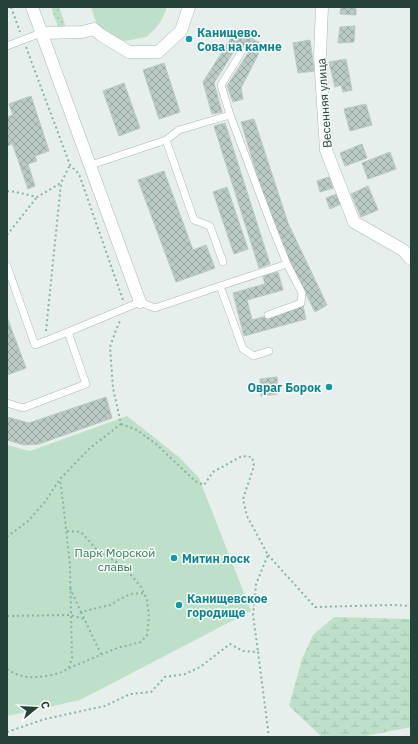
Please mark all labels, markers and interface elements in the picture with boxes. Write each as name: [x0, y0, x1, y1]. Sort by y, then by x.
place label: Канищево. Сова на камне: [197, 25, 282, 54]
marker: Канищево. Сова на камне: [184, 34, 194, 44]
street label: Весенняя улица: [313, 57, 335, 148]
place label: Овраг Борок: [247, 380, 321, 395]
marker: Овраг Борок: [324, 382, 334, 392]
park label: Парк Морской славы: [75, 545, 155, 574]
place label: Митин лоск: [182, 551, 250, 566]
marker: Митин лоск: [169, 553, 179, 563]
place label: Канищевское городище: [187, 591, 268, 620]
marker: Канищевское городище: [174, 600, 184, 610]
north arrow: [16, 688, 56, 728]
text: С: [38, 699, 53, 710]

